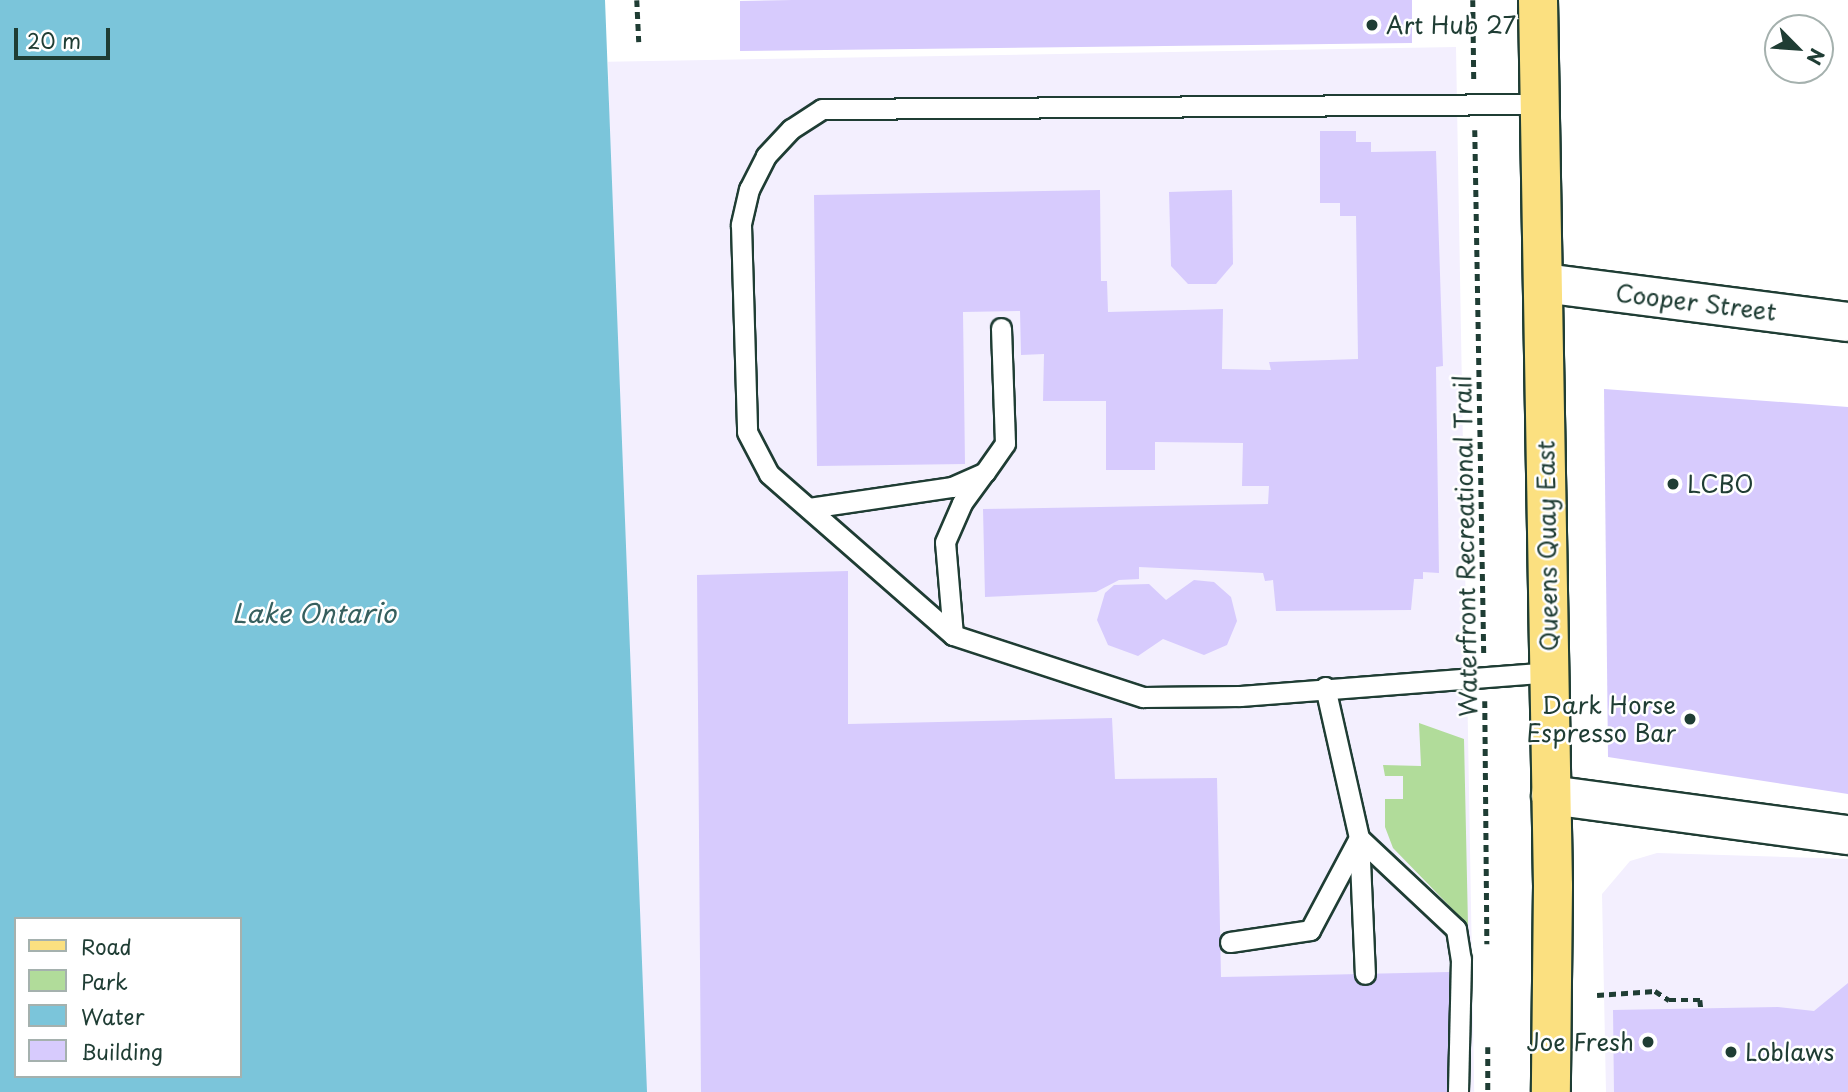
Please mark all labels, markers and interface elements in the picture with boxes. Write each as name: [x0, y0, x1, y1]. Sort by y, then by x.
place label: Art Hub 27: [1386, 11, 1518, 39]
scale bar: [18, 14, 114, 58]
north arrow: [1764, 14, 1834, 84]
marker: Art Hub 27: [1364, 17, 1380, 33]
text: 20 m: [27, 24, 81, 56]
text: N: [1800, 44, 1832, 70]
street label: Cooper Street: [1614, 278, 1778, 326]
street label: Waterfront Recreational Trail: [1448, 374, 1482, 718]
street label: Queens Quay East: [1531, 440, 1563, 652]
place label: LCBO: [1687, 470, 1754, 498]
marker: LCBO: [1665, 476, 1681, 492]
water label: Lake Ontario: [232, 597, 396, 629]
place label: Dark Horse Espresso Bar: [1526, 691, 1676, 747]
marker: Dark Horse Espresso Bar: [1682, 711, 1698, 727]
legend: [14, 917, 242, 1078]
text: Road: [81, 930, 132, 962]
text: Park: [81, 965, 128, 997]
text: Water: [81, 1000, 144, 1032]
place label: Joe Fresh: [1525, 1028, 1634, 1056]
marker: Joe Fresh: [1640, 1034, 1656, 1050]
text: Building: [81, 1035, 163, 1067]
place label: Loblaws: [1745, 1038, 1834, 1066]
marker: Loblaws: [1723, 1044, 1739, 1060]

